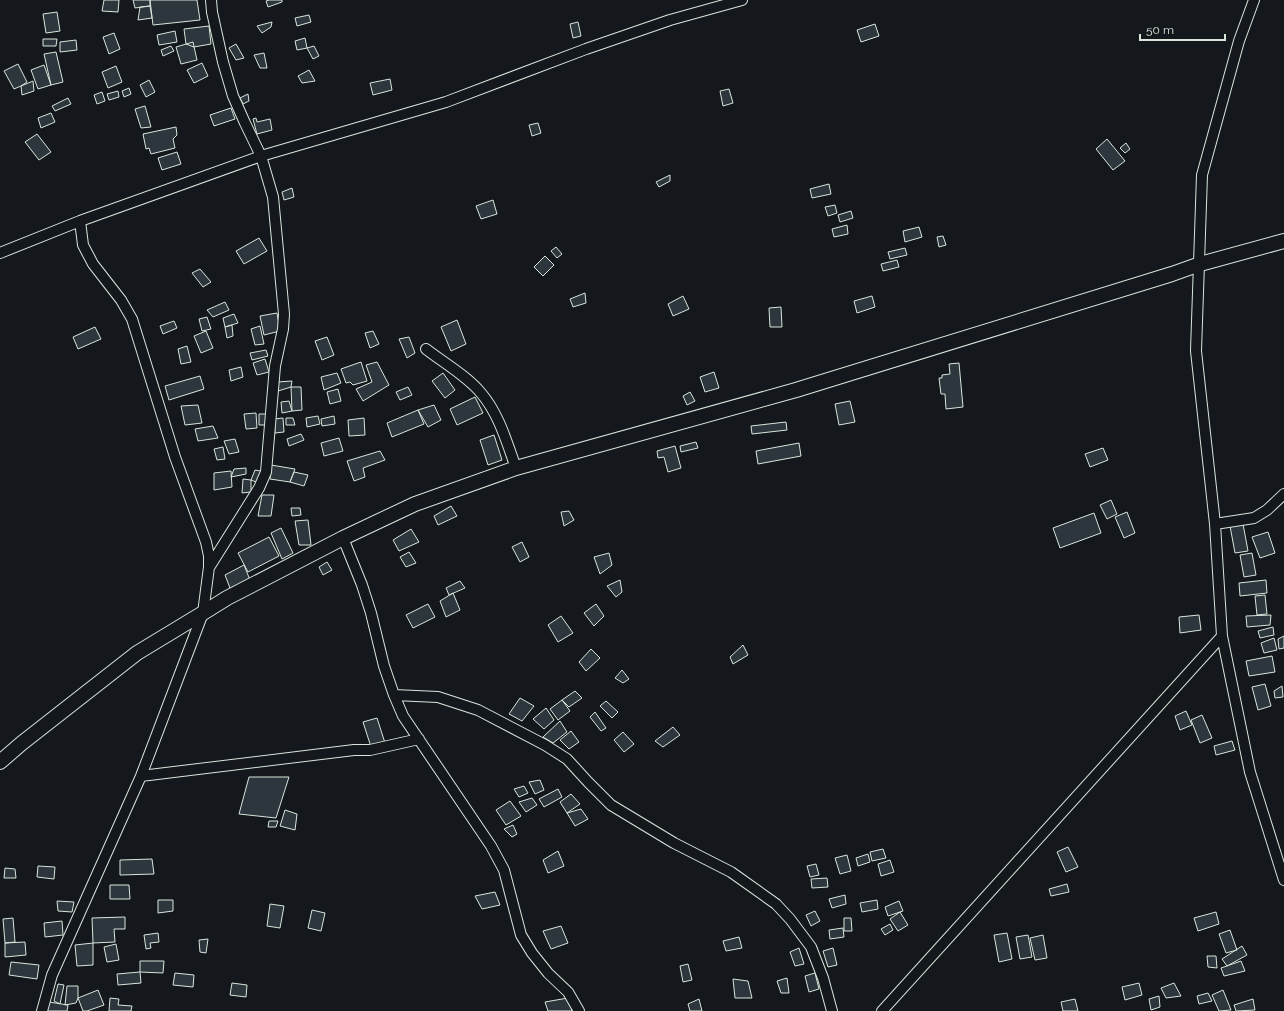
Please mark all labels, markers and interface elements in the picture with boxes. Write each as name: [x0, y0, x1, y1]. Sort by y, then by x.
scale bar: [1140, 16, 1225, 42]
text: 50 m: [1146, 23, 1174, 37]

